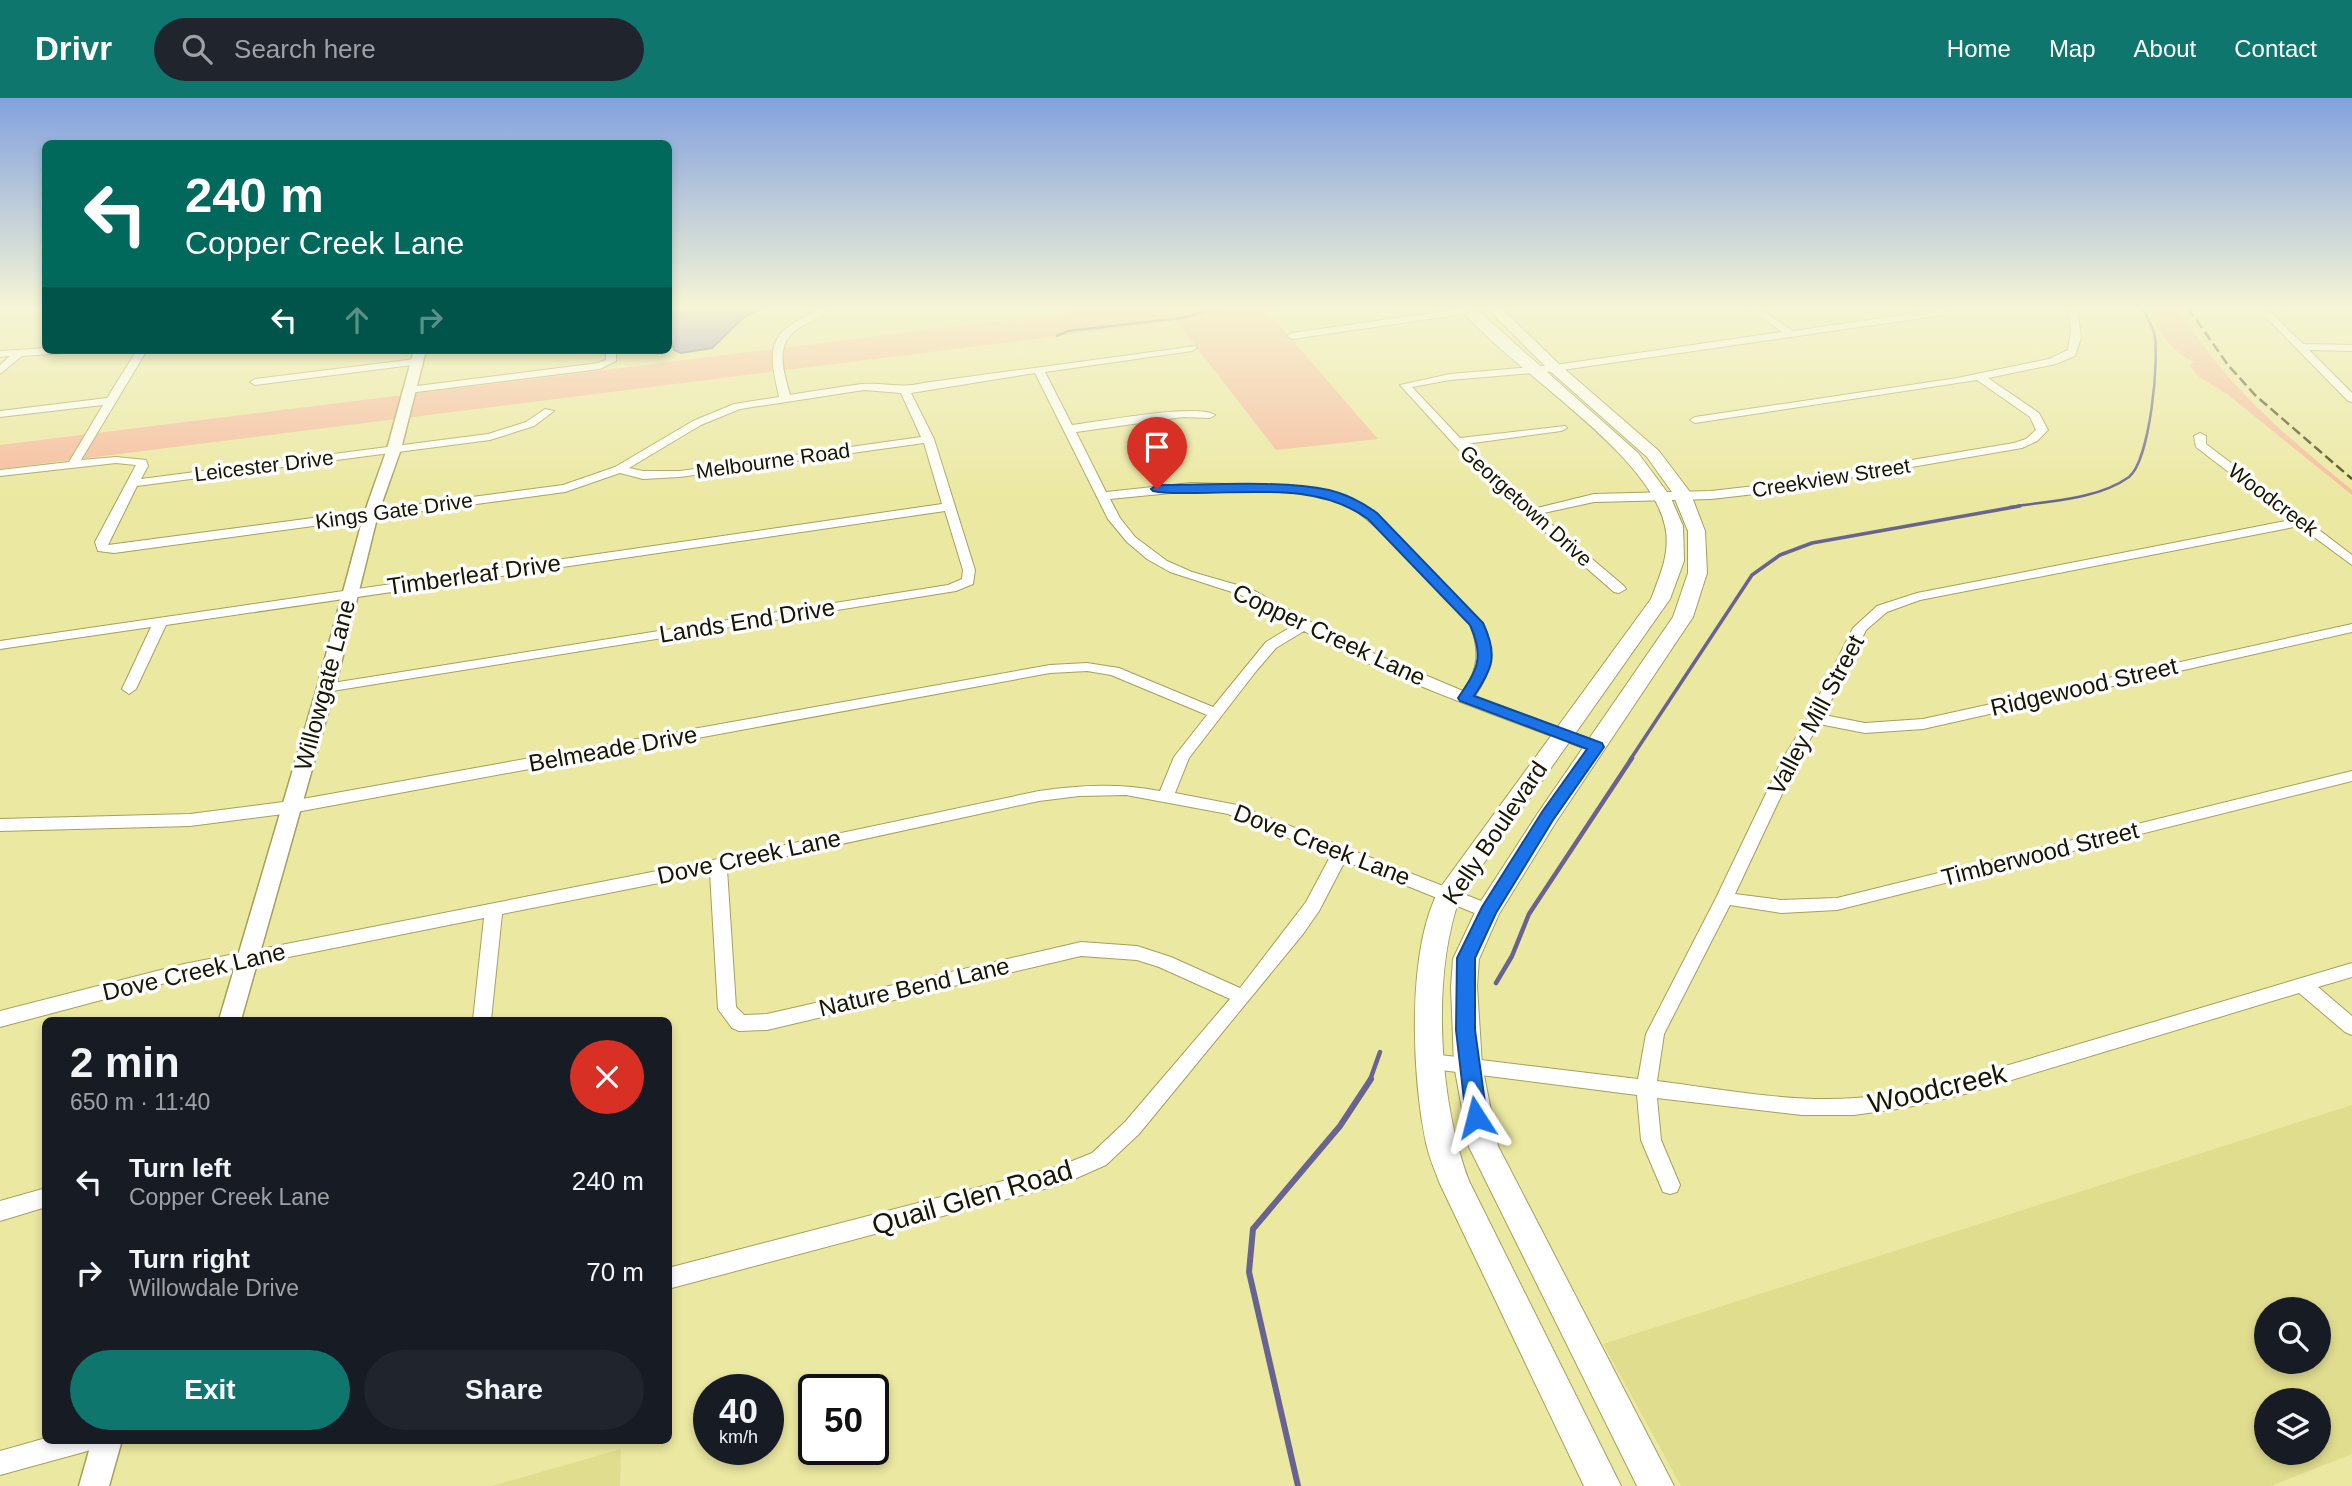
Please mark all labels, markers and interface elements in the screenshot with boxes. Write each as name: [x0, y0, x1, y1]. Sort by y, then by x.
search box: [154, 18, 644, 81]
text: Drivr: [35, 30, 112, 67]
icon: search: [178, 30, 216, 68]
text: Search here: [234, 34, 376, 64]
text: Home: [1947, 35, 2011, 62]
text: Map: [2049, 35, 2096, 62]
text: About: [2134, 35, 2196, 62]
text: Contact: [2234, 35, 2317, 62]
icon: left: [70, 168, 161, 259]
text: 240 m: [185, 168, 324, 222]
text: Copper Creek Lane: [185, 225, 464, 261]
icon: left: [265, 301, 303, 339]
icon: ahead: [338, 301, 376, 339]
icon: right: [411, 301, 449, 339]
pin: [1127, 417, 1187, 489]
icon: arrive: [1138, 428, 1176, 466]
street label: Melbourne Road: [694, 438, 851, 483]
street label: Georgetown Drive: [1456, 440, 1597, 571]
street label: Leicester Drive: [193, 446, 335, 485]
street label: Creekview Street: [1750, 454, 1912, 501]
street label: Woodcreek: [2224, 459, 2323, 541]
street label: Kings Gate Drive: [314, 488, 474, 533]
street label: Timberleaf Drive: [385, 549, 563, 600]
street label: Copper Creek Lane: [1229, 578, 1430, 691]
street label: Lands End Drive: [657, 593, 837, 648]
street label: Willowgate Lane: [289, 596, 360, 773]
street label: Valley Mill Street: [1762, 630, 1869, 799]
street label: Ridgewood Street: [1988, 652, 2180, 721]
street label: Belmeade Drive: [526, 720, 699, 777]
street label: Kelly Boulevard: [1437, 756, 1552, 909]
street label: Dove Creek Lane: [1230, 798, 1414, 891]
street label: Timberwood Street: [1939, 816, 2141, 891]
street label: Dove Creek Lane: [655, 824, 843, 889]
street label: Dove Creek Lane: [100, 937, 288, 1006]
street label: Nature Bend Lane: [816, 951, 1012, 1022]
text: 2 min: [70, 1039, 180, 1086]
button: close: [570, 1040, 644, 1114]
street label: Woodcreek: [1865, 1057, 2010, 1119]
position arrow: [1439, 1080, 1513, 1154]
text: 650 m · 11:40: [70, 1089, 210, 1115]
text: Turn left: [129, 1153, 231, 1183]
street label: Quail Glen Road: [868, 1154, 1076, 1241]
icon: left: [70, 1163, 108, 1201]
text: 240 m: [572, 1166, 644, 1196]
text: Copper Creek Lane: [129, 1184, 330, 1210]
text: Turn right: [129, 1244, 250, 1274]
icon: right: [70, 1254, 108, 1292]
text: 70 m: [586, 1257, 644, 1287]
text: Willowdale Drive: [129, 1275, 299, 1301]
map controls: [2254, 1297, 2331, 1465]
button: search: [2254, 1297, 2331, 1374]
button: Exit: [70, 1350, 350, 1430]
button: Share: [364, 1350, 644, 1430]
speed limit sign: 50: [798, 1374, 889, 1465]
button: layers: [2254, 1388, 2331, 1465]
text: 40: [719, 1391, 758, 1430]
text: km/h: [719, 1427, 758, 1447]

